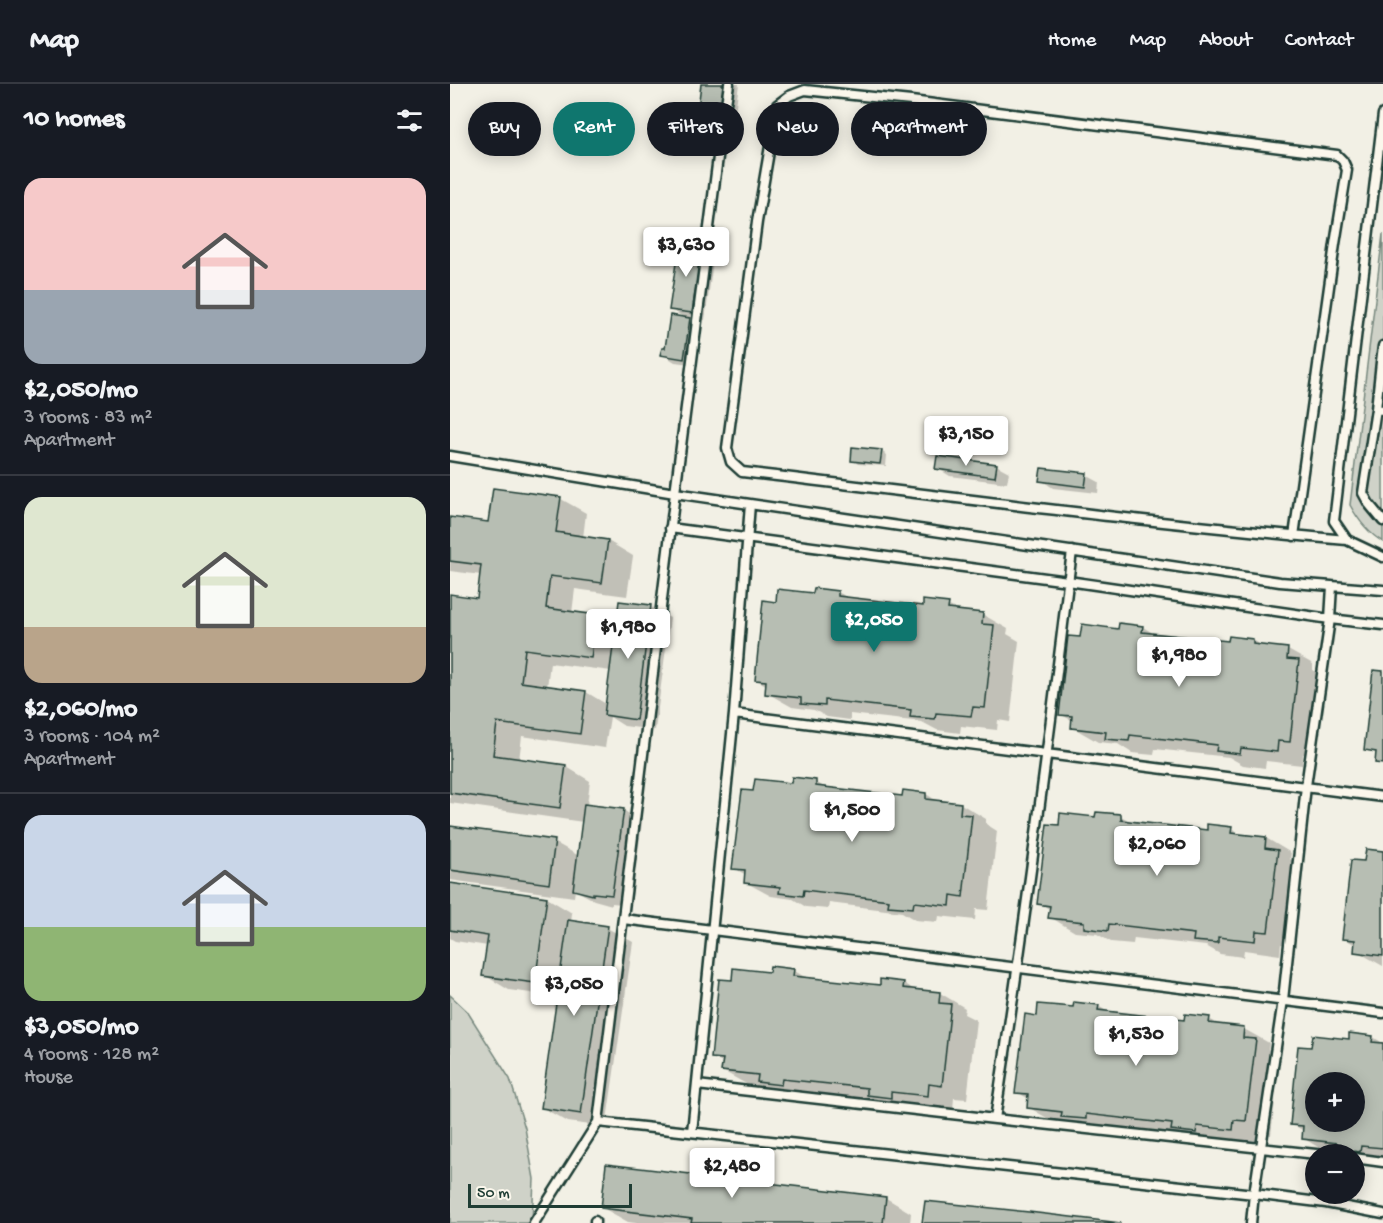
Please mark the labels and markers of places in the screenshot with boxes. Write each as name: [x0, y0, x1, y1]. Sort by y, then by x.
pin: $3,630: [637, 227, 735, 278]
pin: $3,150: [917, 416, 1015, 467]
pin: $2,050: [825, 602, 923, 653]
pin: $1,980: [579, 609, 677, 660]
pin: $1,980: [1130, 637, 1228, 688]
pin: $1,500: [803, 792, 901, 843]
pin: $2,060: [1108, 826, 1206, 877]
pin: $3,050: [525, 966, 623, 1017]
pin: $1,530: [1087, 1016, 1185, 1067]
pin: $2,480: [683, 1148, 781, 1199]

